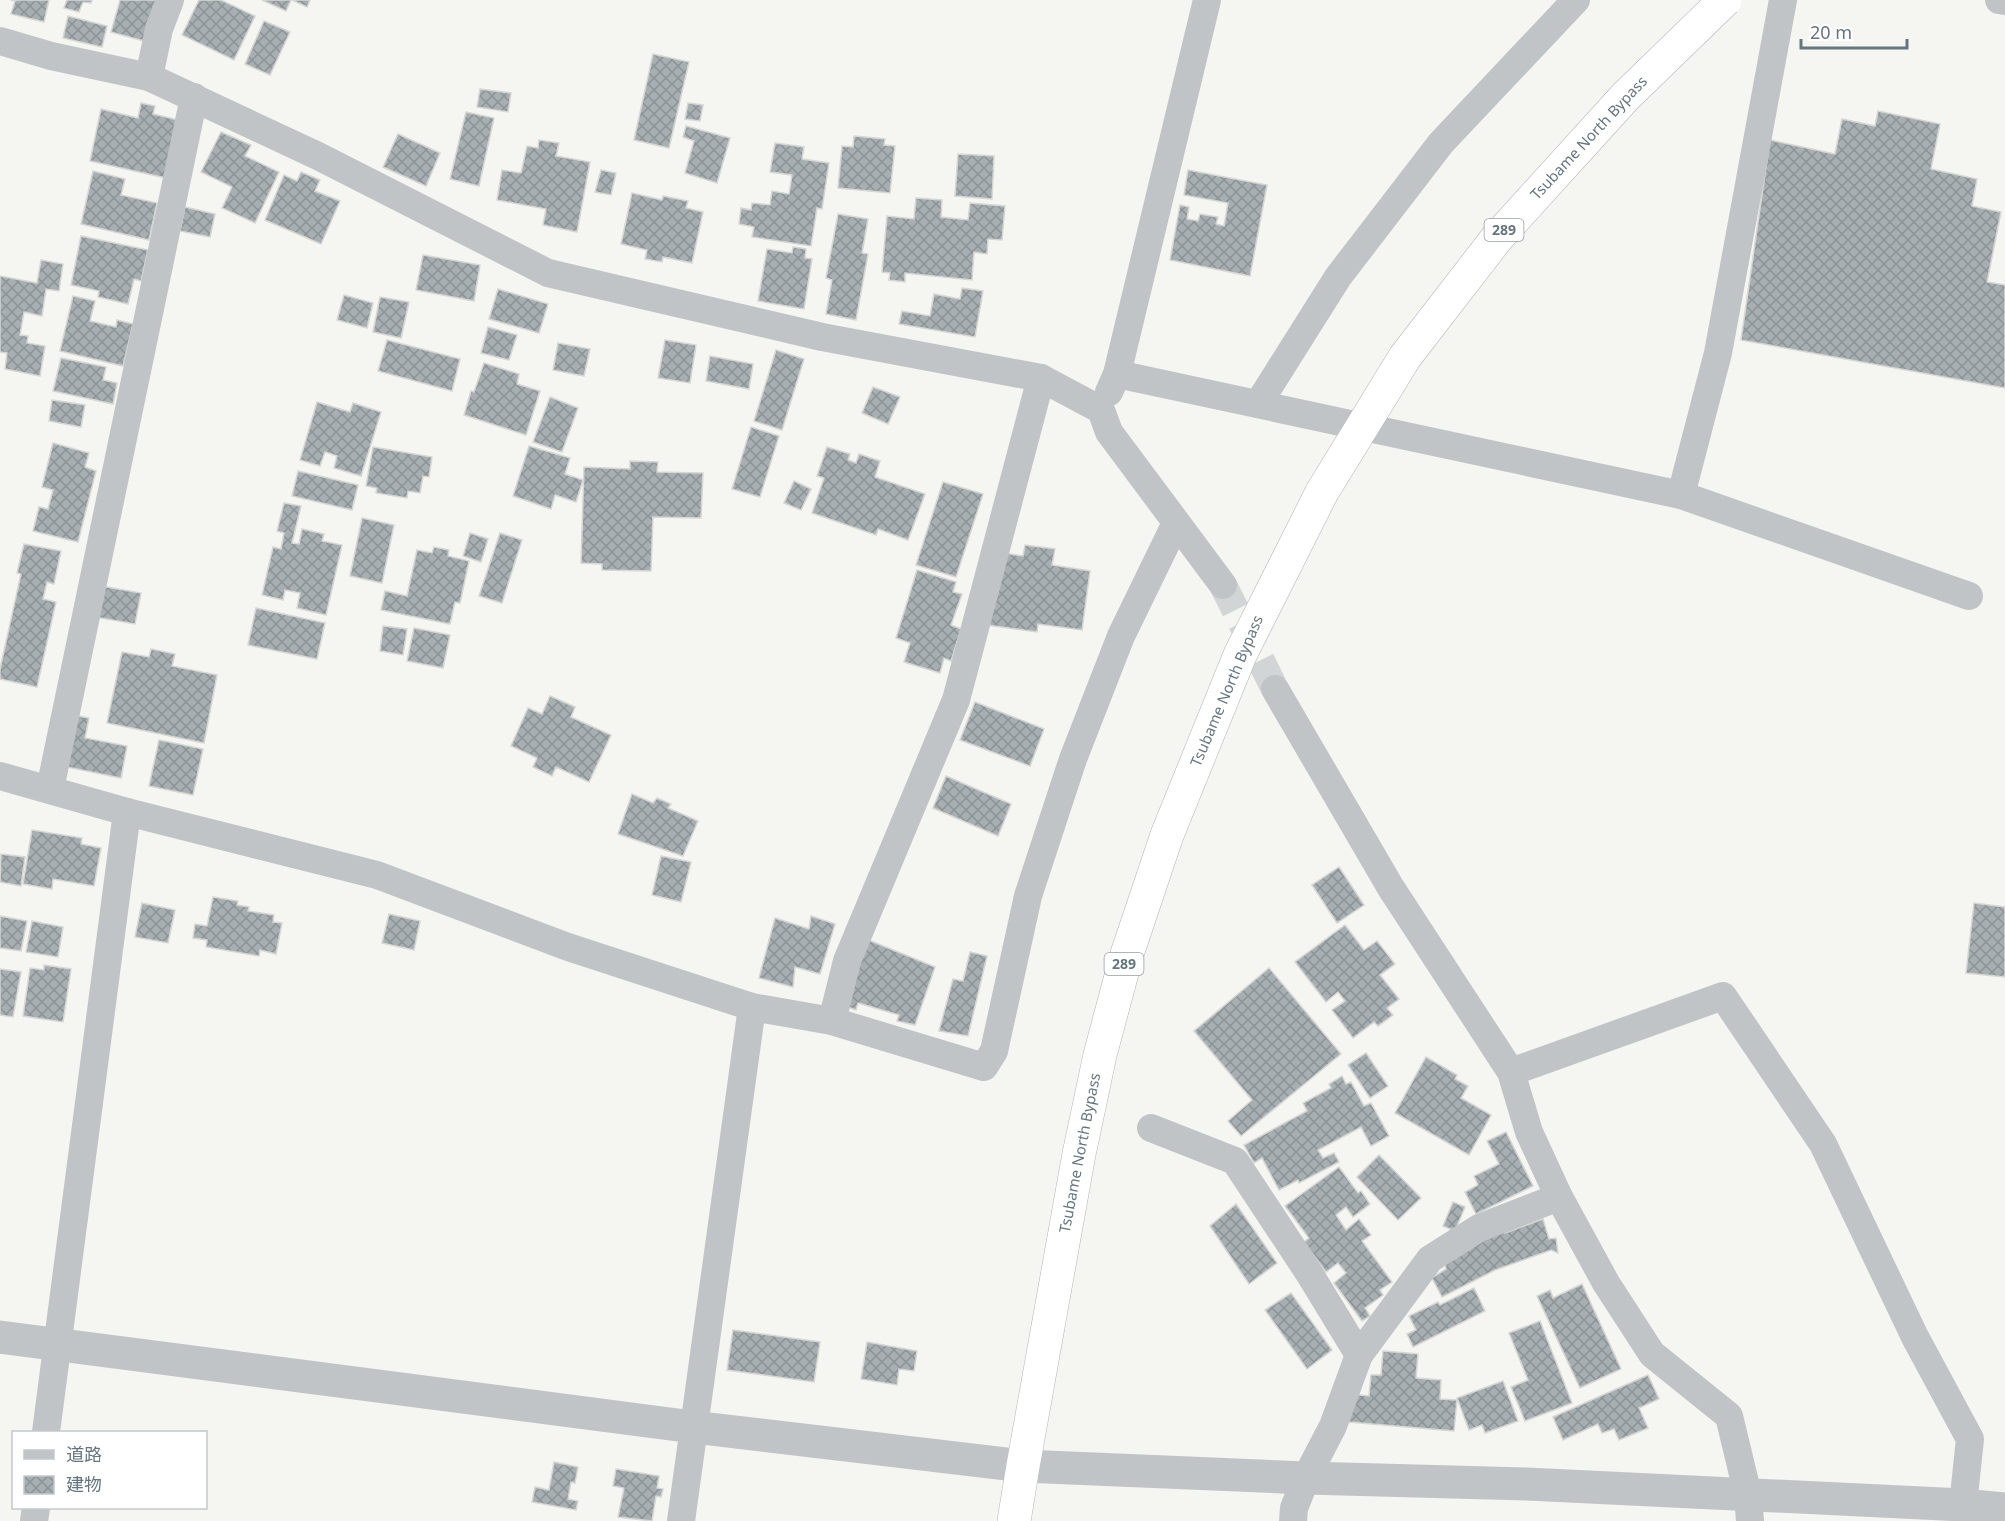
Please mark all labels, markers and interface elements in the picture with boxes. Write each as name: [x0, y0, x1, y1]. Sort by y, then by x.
scale bar: [1801, 12, 1908, 50]
text: 20 m: [1810, 20, 1852, 44]
street label: Tsubame North Bypass: [1526, 71, 1651, 204]
road number: 289: [1484, 219, 1524, 241]
street label: Tsubame North Bypass: [1185, 612, 1267, 769]
road number: 289: [1104, 953, 1144, 975]
street label: Tsubame North Bypass: [1054, 1071, 1104, 1235]
legend: [12, 1431, 207, 1509]
text: 道路: [66, 1442, 102, 1466]
text: 建物: [66, 1472, 102, 1496]

